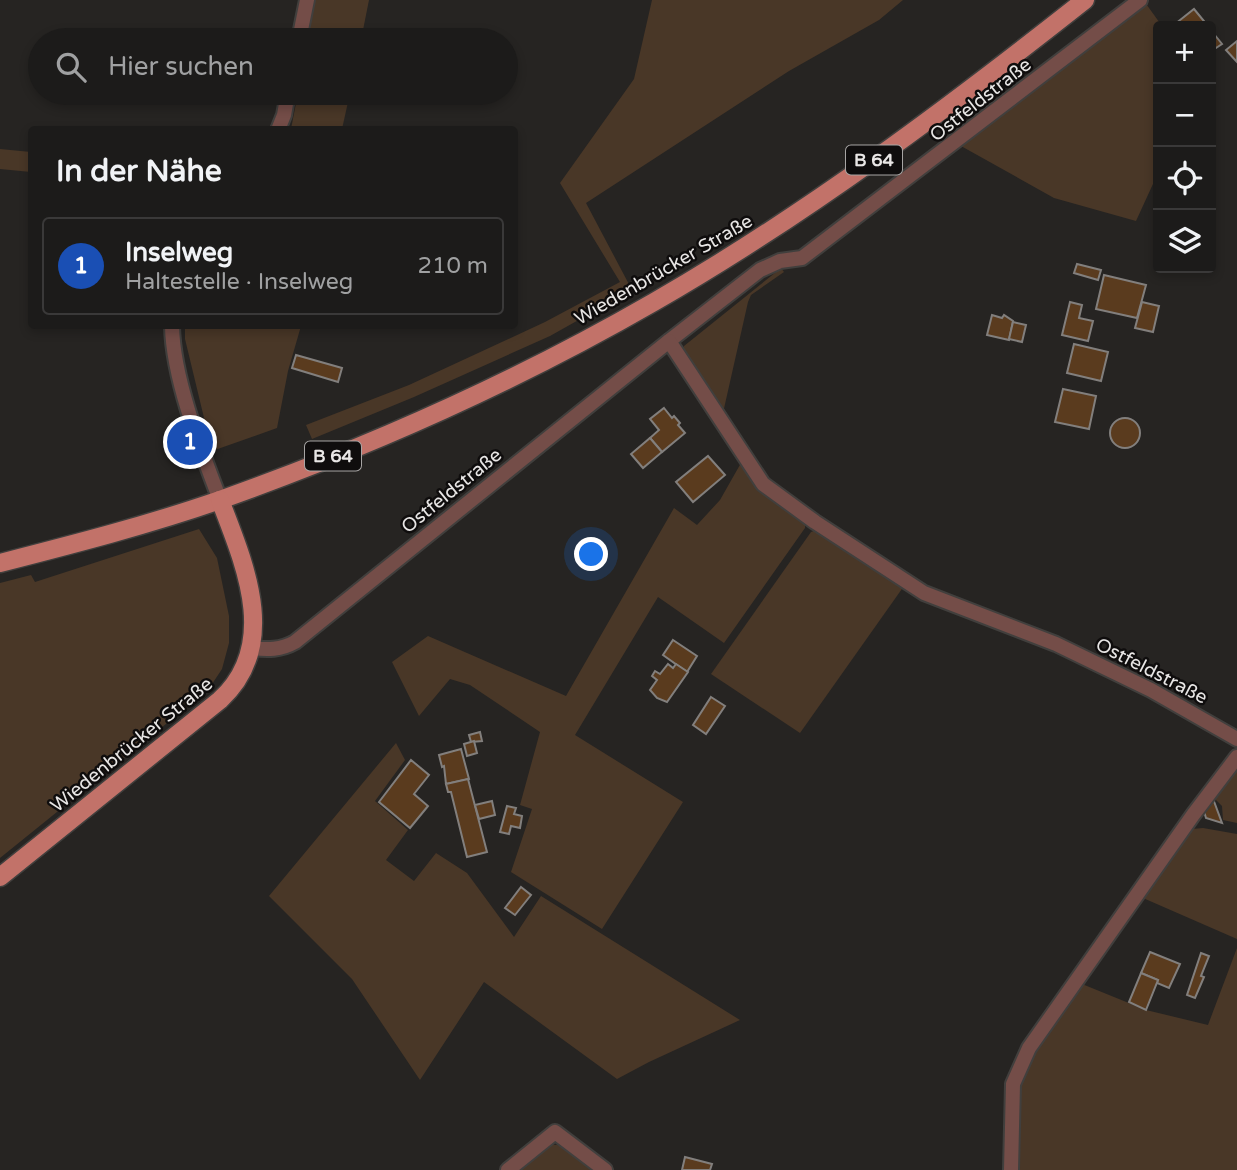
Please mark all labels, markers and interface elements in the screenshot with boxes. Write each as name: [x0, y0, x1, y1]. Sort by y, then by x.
map controls: [1153, 21, 1216, 273]
button: +: [1153, 21, 1216, 84]
search box: [28, 28, 518, 105]
icon: search: [52, 48, 90, 86]
text: Hier suchen: [108, 51, 254, 82]
street label: Ostfeldstraße: [926, 53, 1036, 146]
button: −: [1153, 84, 1216, 147]
road number: B 64: [846, 146, 902, 174]
button: locate: [1153, 147, 1216, 210]
text: In der Nähe: [56, 153, 222, 190]
street label: Wiedenbrücker Straße: [571, 210, 756, 330]
button: layers: [1153, 210, 1216, 273]
text: Inselweg: [125, 237, 233, 268]
text: 1: [74, 252, 88, 280]
text: 210 m: [418, 252, 488, 280]
text: Haltestelle · Inselweg: [125, 268, 353, 296]
pin: 1: [167, 416, 213, 468]
road number: B 64: [305, 442, 361, 470]
street label: Ostfeldstraße: [397, 444, 506, 538]
your location: [574, 537, 608, 571]
street label: Ostfeldstraße: [1092, 633, 1211, 708]
street label: Wiedenbrücker Straße: [46, 673, 217, 817]

